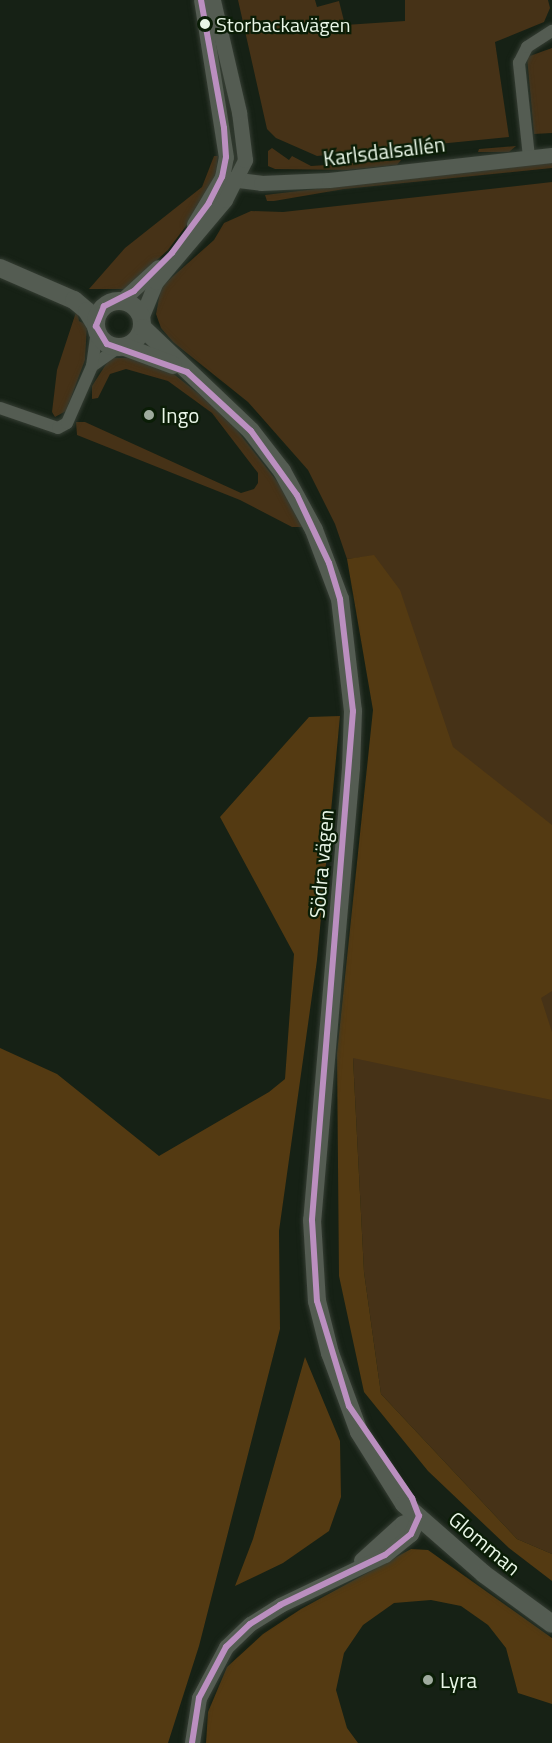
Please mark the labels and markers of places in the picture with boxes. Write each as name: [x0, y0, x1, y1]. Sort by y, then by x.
place label: Storbackavägen: [216, 12, 350, 36]
marker: Storbackavägen: [199, 18, 211, 30]
place label: Ingo: [161, 402, 199, 428]
marker: Ingo: [142, 408, 156, 422]
place label: Lyra: [440, 1667, 477, 1693]
marker: Lyra: [421, 1673, 435, 1687]

